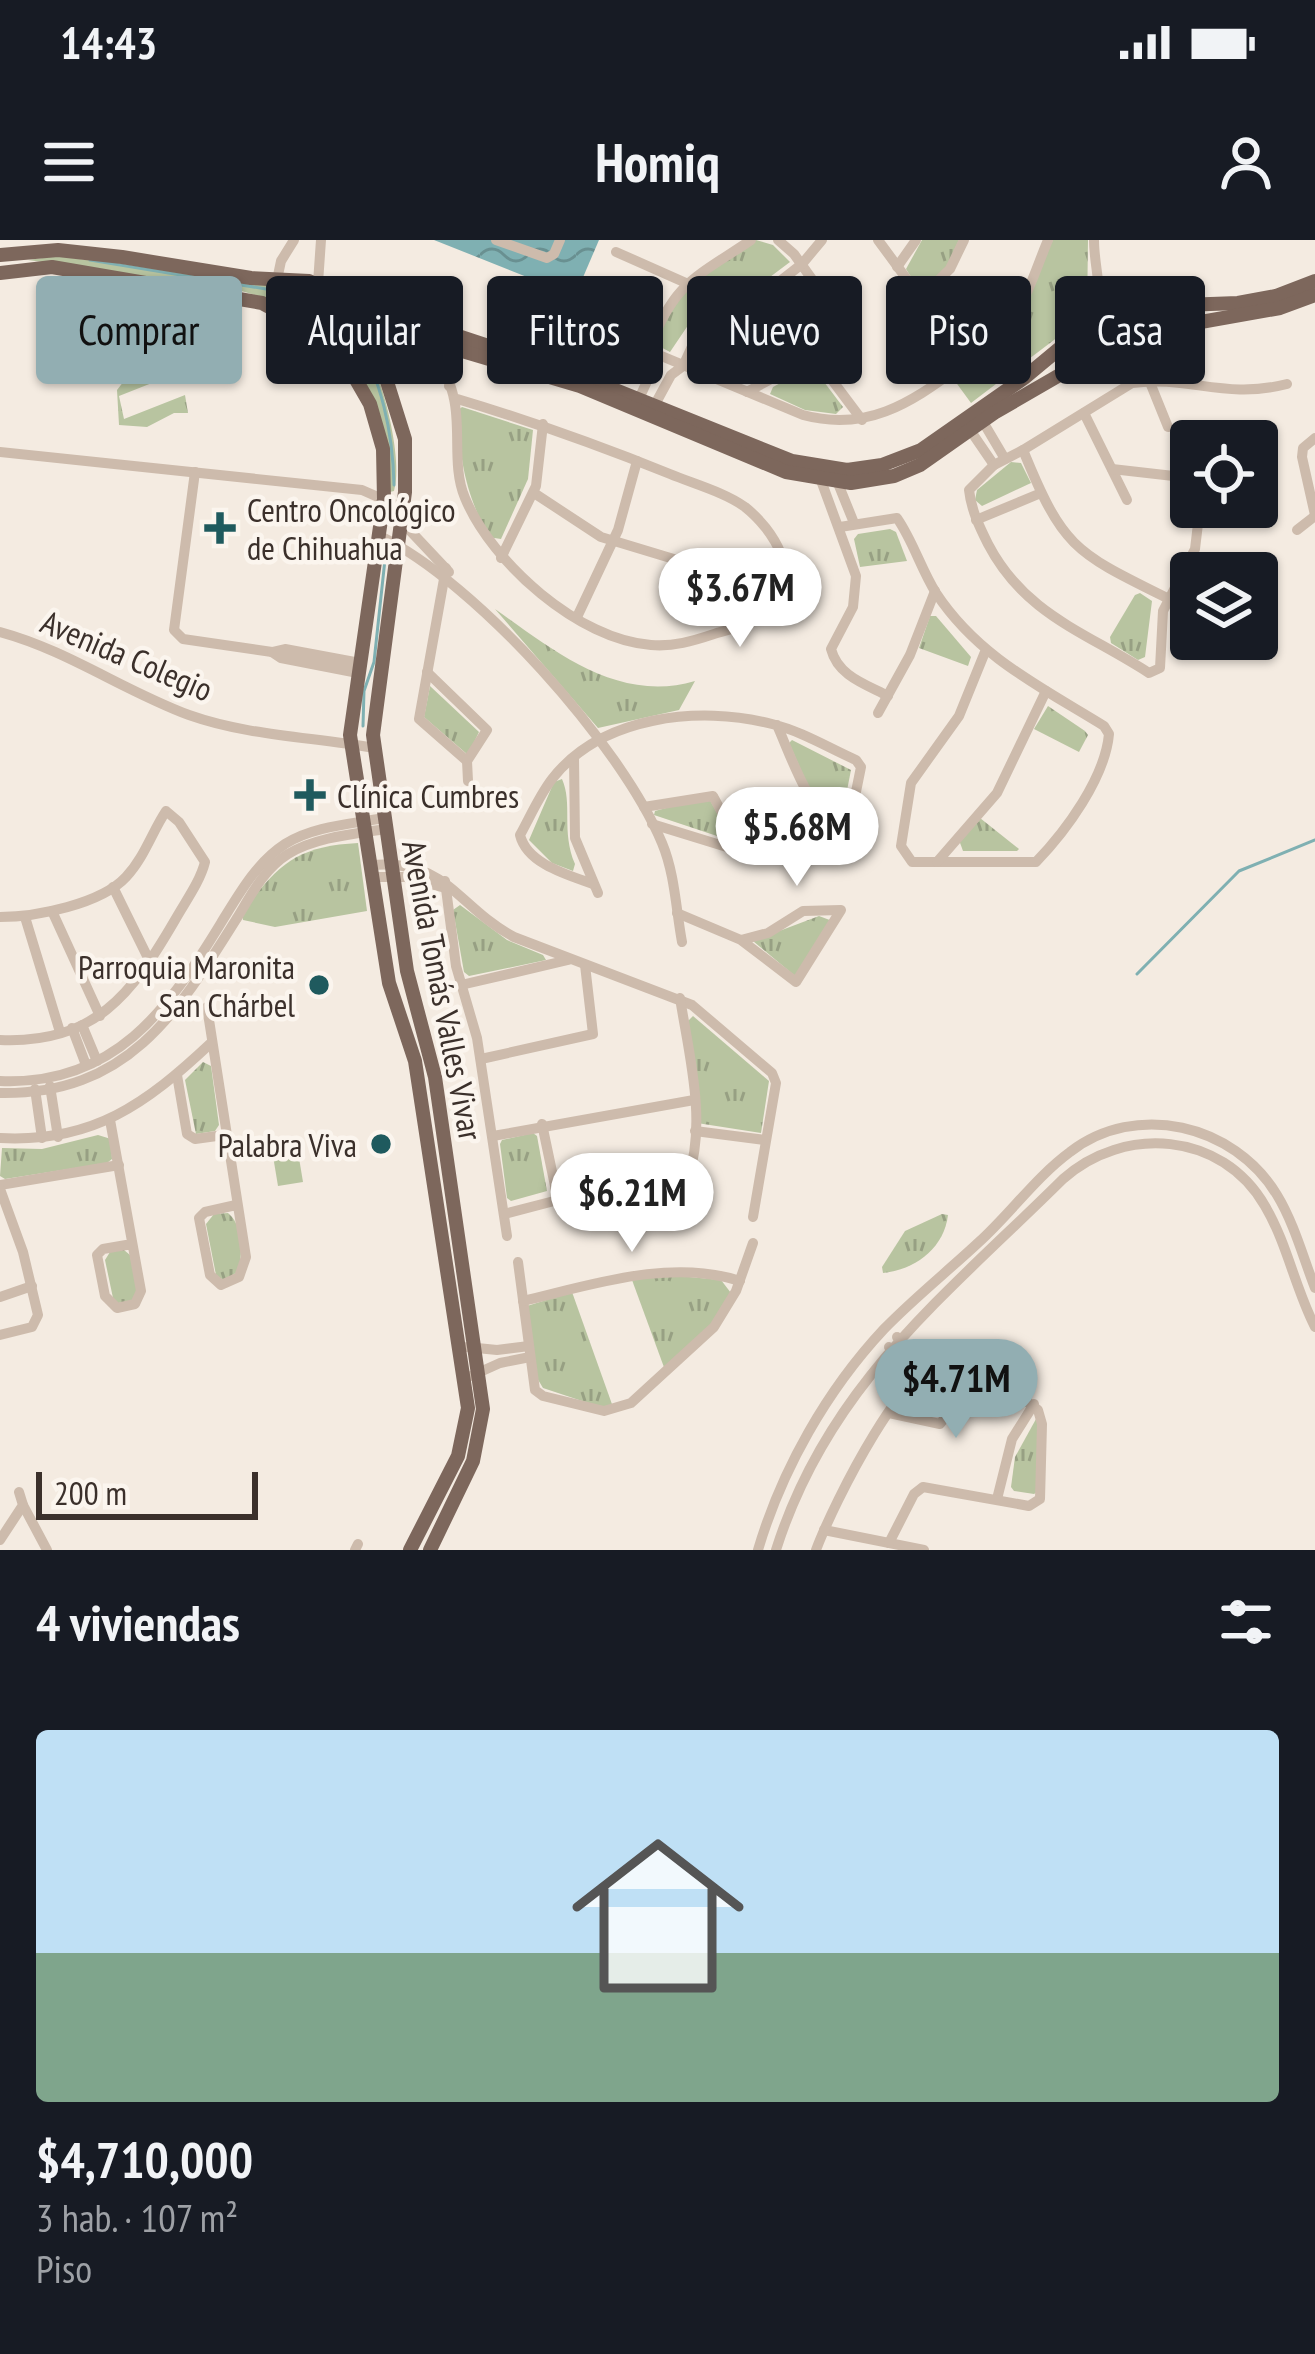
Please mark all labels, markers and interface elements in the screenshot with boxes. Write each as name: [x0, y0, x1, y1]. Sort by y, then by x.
text: 14:43: [60, 13, 157, 71]
text: Homiq: [595, 127, 720, 197]
icon: menu: [36, 129, 102, 195]
icon: person: [1213, 129, 1279, 195]
chip: Comprar: [36, 276, 242, 384]
chip: Alquilar: [266, 276, 463, 384]
chip: Filtros: [487, 276, 663, 384]
chip: Nuevo: [687, 276, 862, 384]
chip: Piso: [886, 276, 1031, 384]
chip: Casa: [1055, 276, 1205, 384]
map controls: [1170, 420, 1278, 660]
button: locate: [1170, 420, 1278, 528]
place label: Centro Oncológico de Chihuahua: [247, 488, 456, 569]
marker: Centro Oncológico de Chihuahua: [204, 512, 236, 544]
pin: $3.67M: [642, 548, 838, 650]
button: layers: [1170, 552, 1278, 660]
text: $3.67M: [686, 561, 794, 612]
street label: Avenida Colegio: [35, 600, 219, 710]
place label: Clínica Cumbres: [337, 774, 519, 817]
marker: Clínica Cumbres: [294, 779, 326, 811]
pin: $5.68M: [699, 787, 895, 889]
text: $5.68M: [743, 800, 851, 851]
street label: Avenida Tomás Valles Vivar: [393, 836, 493, 1144]
place label: Parroquia Maronita San Chárbel: [78, 945, 295, 1026]
marker: Parroquia Maronita San Chárbel: [306, 972, 332, 998]
place label: Palabra Viva: [218, 1123, 357, 1166]
marker: Palabra Viva: [368, 1131, 394, 1157]
pin: $6.21M: [534, 1153, 730, 1255]
text: $6.21M: [578, 1166, 686, 1217]
pin: $4.71M: [858, 1339, 1054, 1441]
text: $4.71M: [902, 1352, 1010, 1403]
scale bar: [36, 1466, 258, 1519]
text: 200 m: [54, 1471, 127, 1514]
text: 4 viviendas: [36, 1589, 240, 1655]
icon: filters: [1213, 1589, 1279, 1655]
icon: home: [550, 1808, 766, 2024]
text: $4,710,000: [36, 2126, 253, 2192]
text: 3 hab. · 107 m²: [36, 2192, 238, 2243]
text: Piso: [36, 2243, 92, 2294]

